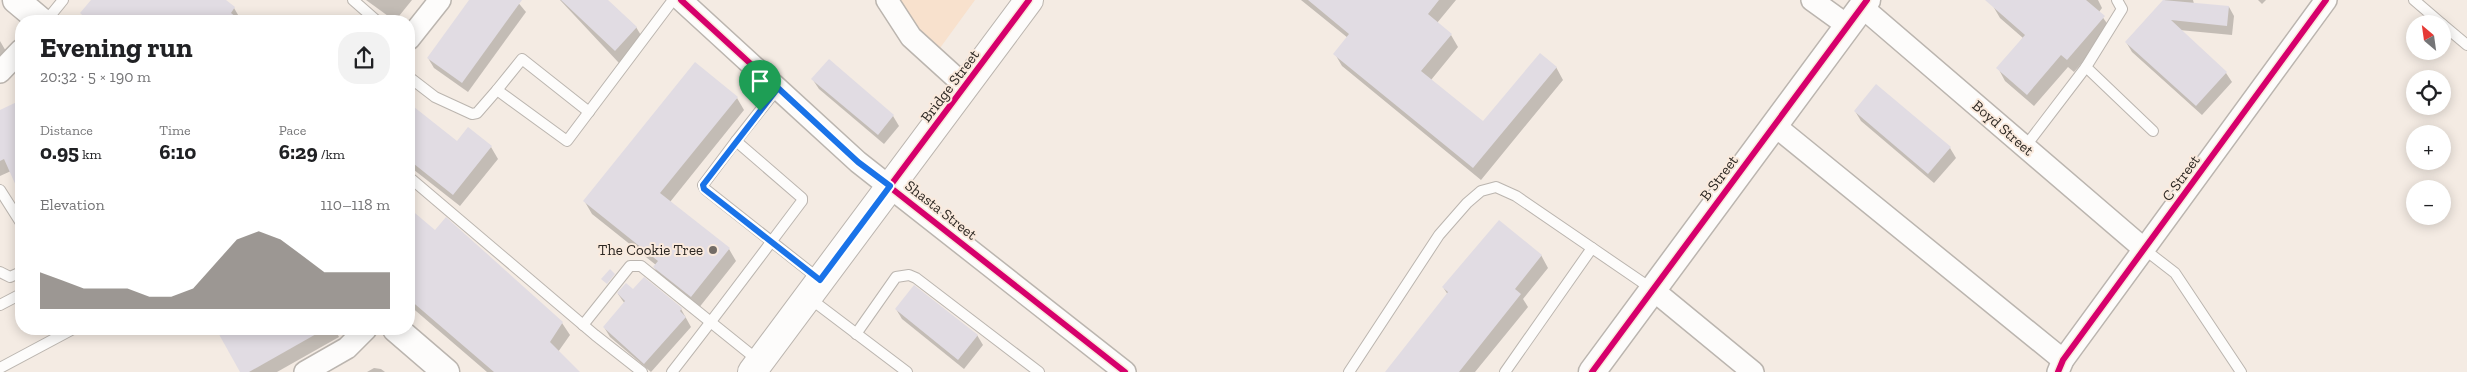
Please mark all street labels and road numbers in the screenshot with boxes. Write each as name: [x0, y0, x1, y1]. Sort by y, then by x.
street label: Bridge Street: [917, 46, 983, 126]
street label: Boyd Street: [1969, 97, 2038, 160]
street label: B Street: [1696, 151, 1742, 204]
street label: C Street: [2158, 151, 2204, 205]
street label: Shasta Street: [902, 176, 981, 244]

